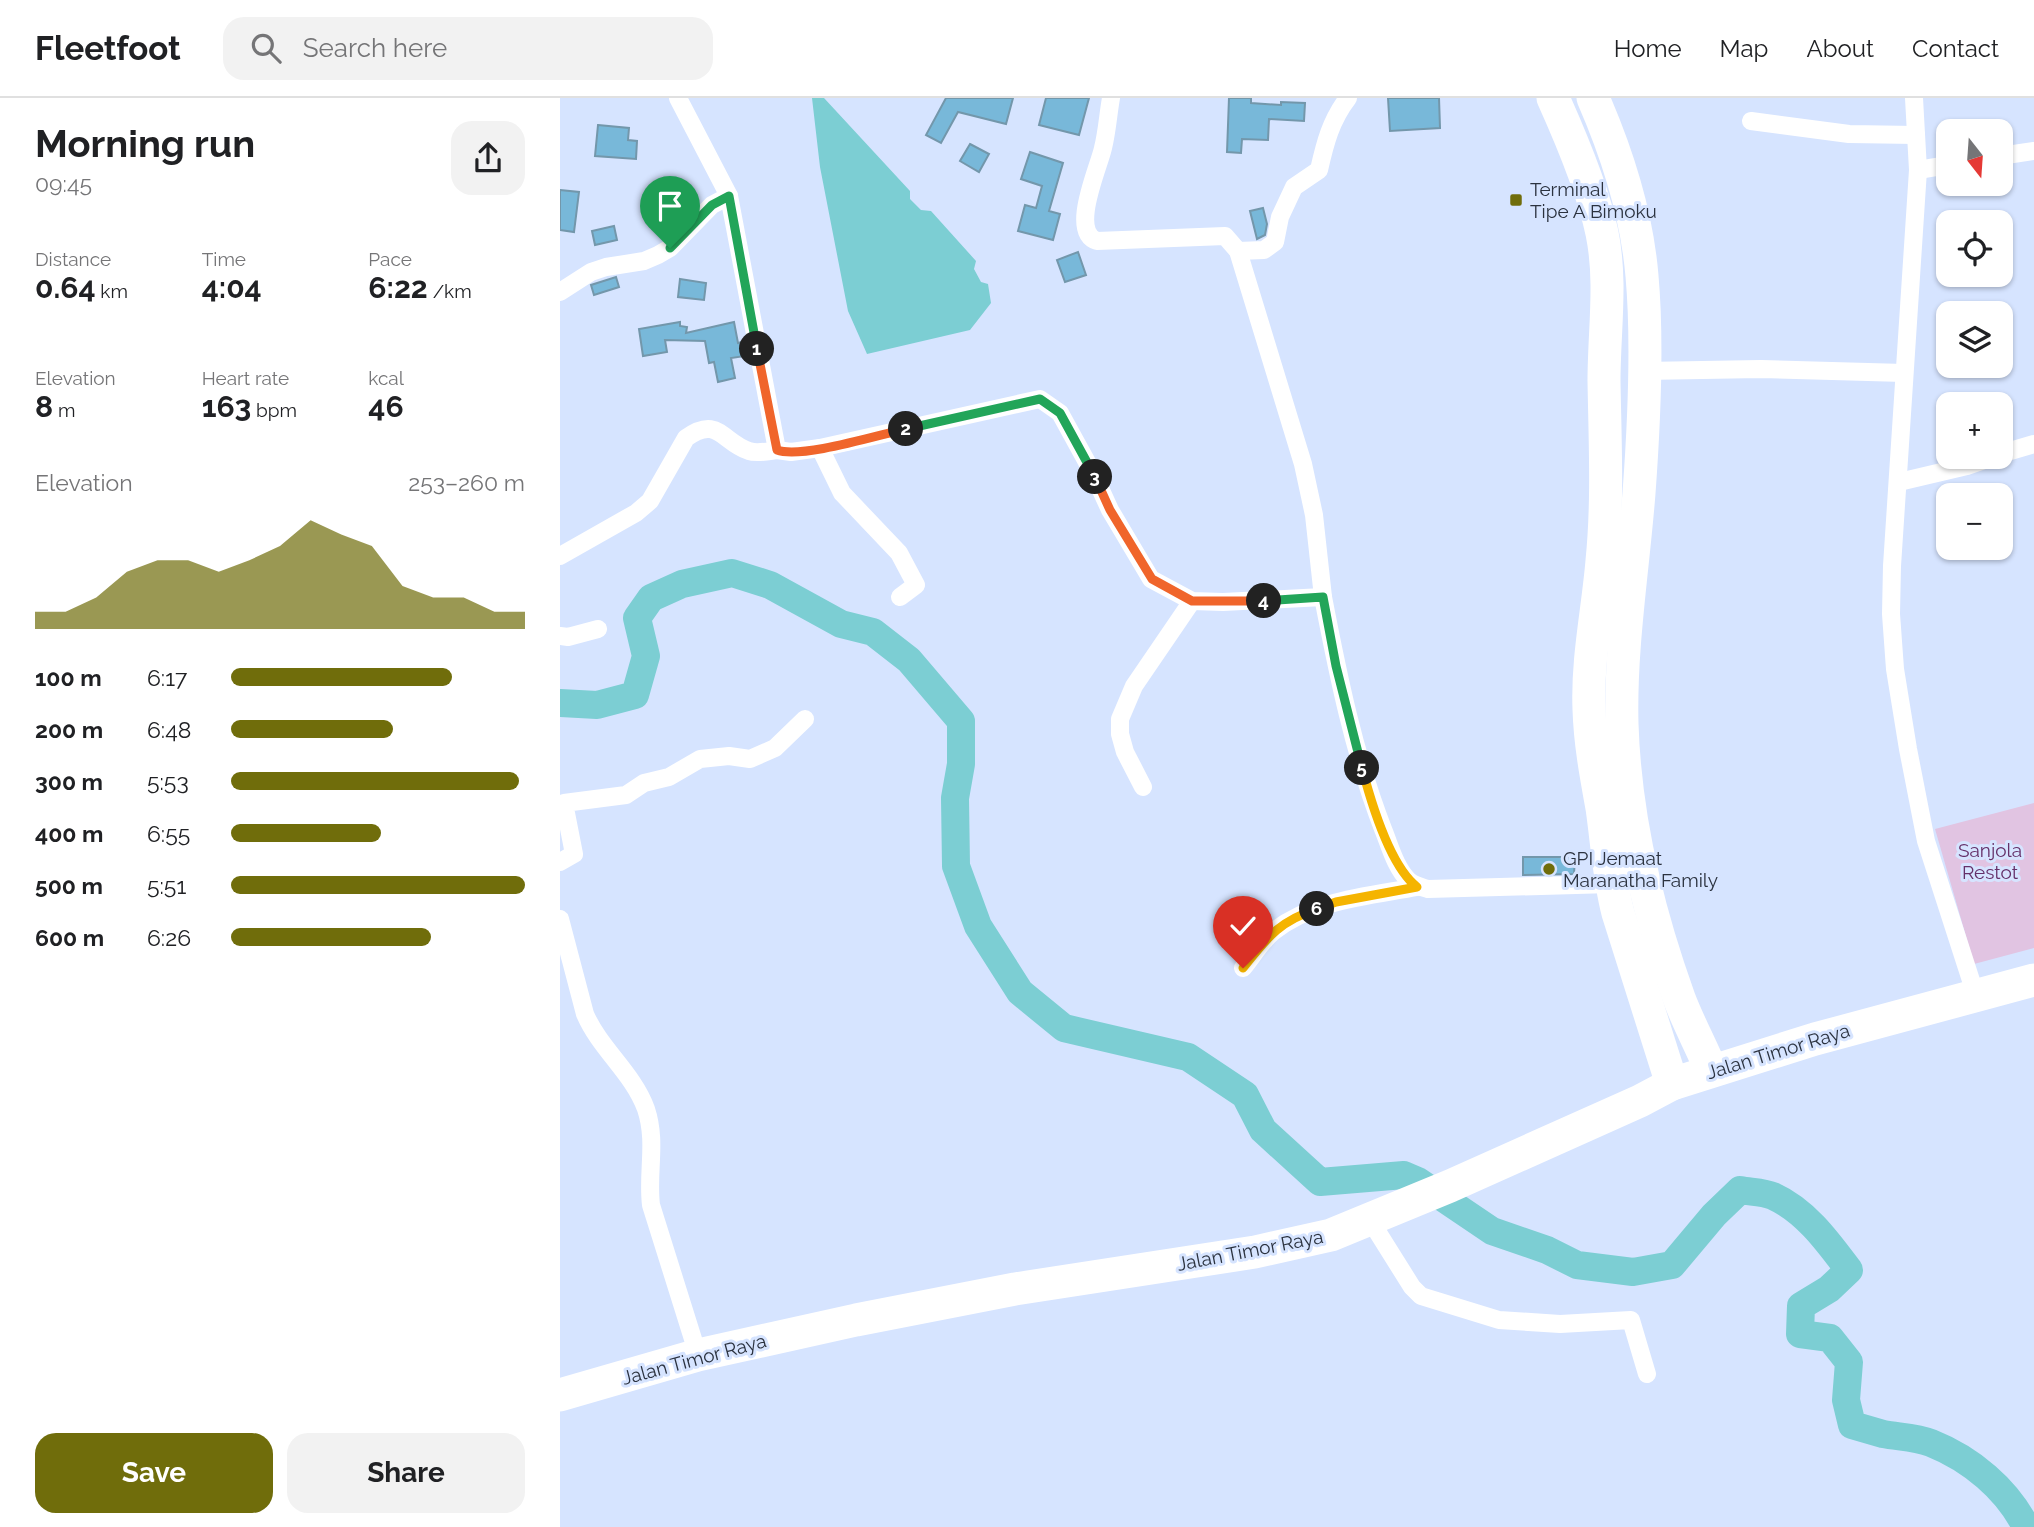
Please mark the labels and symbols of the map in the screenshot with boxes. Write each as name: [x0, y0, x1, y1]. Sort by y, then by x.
north arrow: [1936, 119, 2012, 196]
pin: [640, 176, 700, 248]
place label: Terminal Tipe A Bimoku: [1530, 178, 1657, 222]
marker: Terminal Tipe A Bimoku: [1508, 192, 1524, 208]
pin: 1: [740, 331, 774, 366]
pin: 2: [888, 412, 924, 446]
pin: 3: [1078, 460, 1112, 494]
pin: 4: [1246, 584, 1282, 618]
pin: 5: [1344, 750, 1380, 786]
park label: Sanjola Restot: [1958, 839, 2022, 883]
place label: GPI Jemaat Maranatha Family: [1563, 847, 1718, 891]
marker: GPI Jemaat Maranatha Family: [1541, 861, 1557, 877]
pin: 6: [1300, 892, 1334, 926]
pin: [1213, 896, 1273, 968]
street label: Jalan Timor Raya: [1704, 1019, 1852, 1083]
street label: Jalan Timor Raya: [1175, 1225, 1325, 1275]
street label: Jalan Timor Raya: [619, 1329, 769, 1389]

